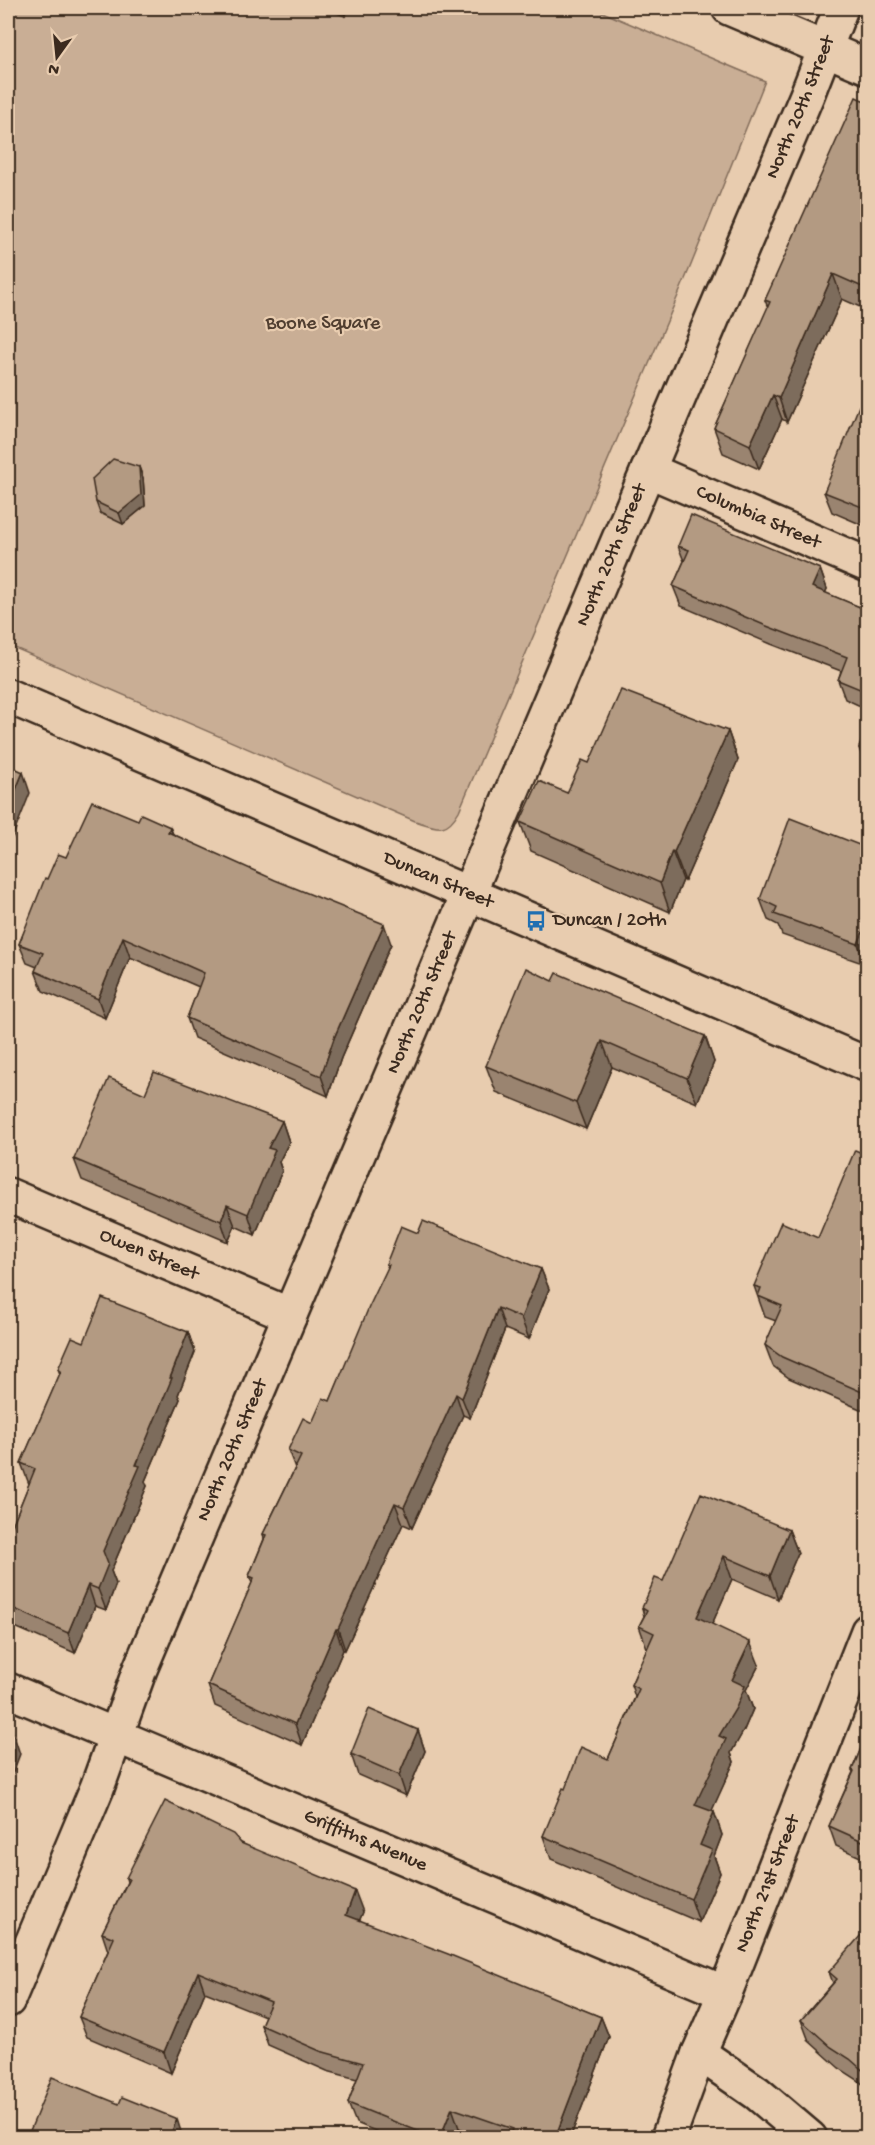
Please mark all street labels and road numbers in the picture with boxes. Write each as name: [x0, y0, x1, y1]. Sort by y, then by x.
street label: North 20th Street: [761, 31, 841, 183]
street label: North 20th Street: [572, 479, 653, 630]
street label: Columbia Street: [692, 481, 826, 555]
street label: Duncan Street: [378, 846, 498, 915]
street label: North 20th Street: [382, 926, 463, 1077]
street label: Owen Street: [96, 1224, 204, 1287]
street label: North 20th Street: [192, 1374, 274, 1525]
street label: Griffiths Avenue: [300, 1805, 431, 1878]
street label: North 21st Street: [731, 1810, 806, 1956]

